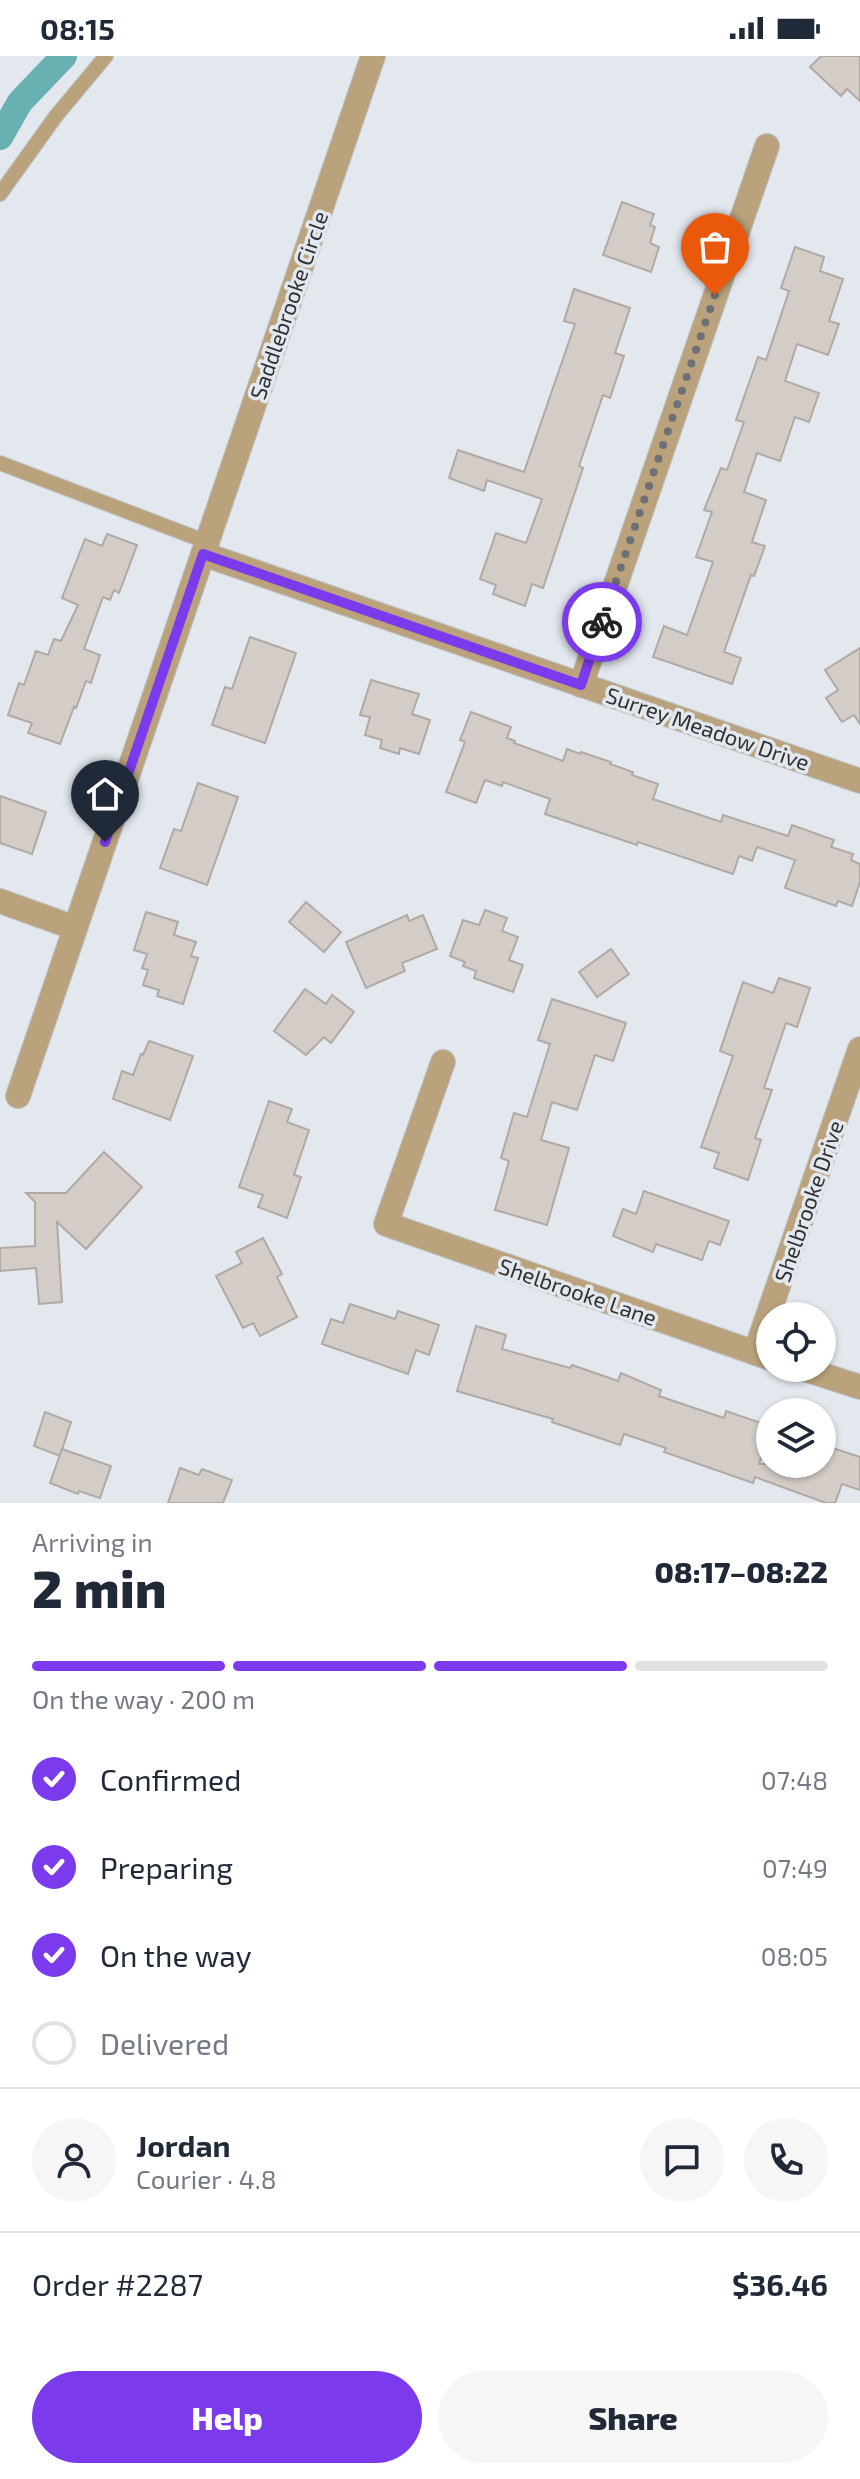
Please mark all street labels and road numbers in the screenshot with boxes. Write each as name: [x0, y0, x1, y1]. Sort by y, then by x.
street label: Saddlebrooke Circle: [244, 208, 332, 402]
street label: Surrey Meadow Drive: [603, 681, 813, 775]
street label: Shelbrooke Drive: [768, 1117, 848, 1285]
street label: Shelbrooke Lane: [496, 1252, 660, 1330]

